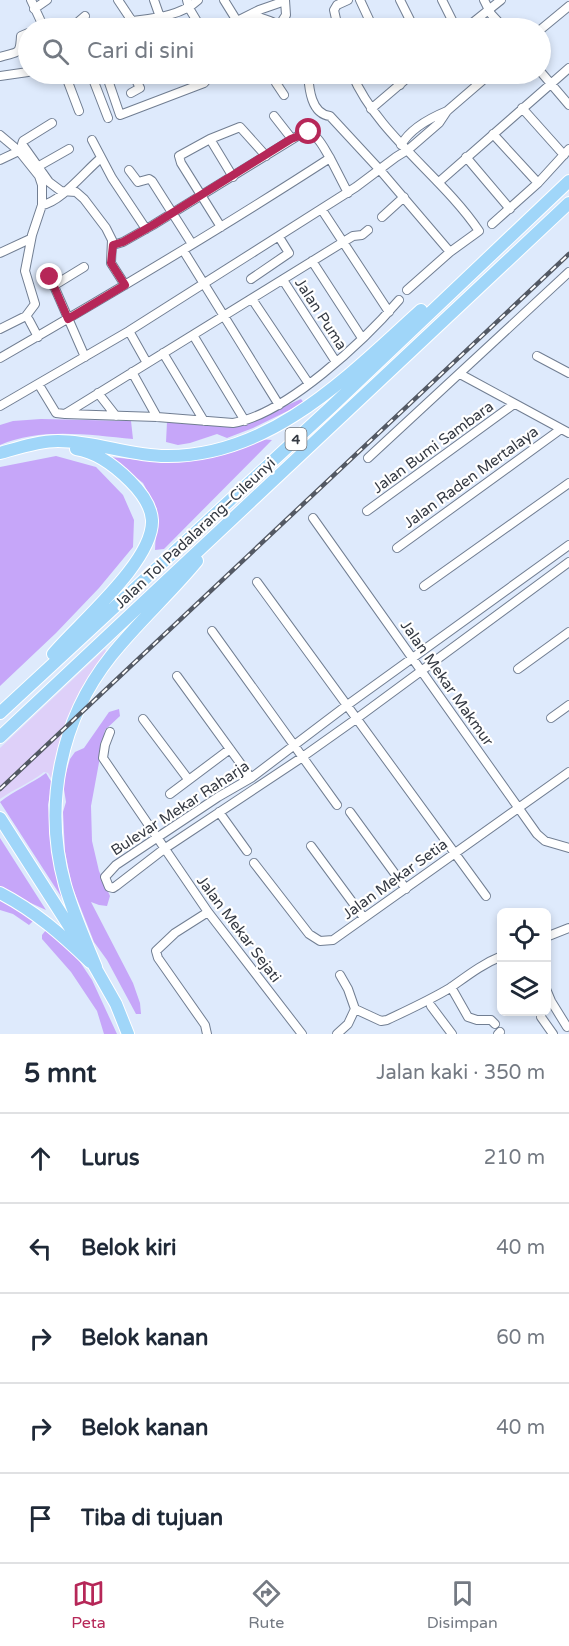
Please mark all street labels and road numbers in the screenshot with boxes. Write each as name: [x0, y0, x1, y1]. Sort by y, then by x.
street label: Jalan Puma: [291, 275, 351, 353]
street label: Jalan Bumi Sambara: [369, 397, 497, 497]
street label: Jalan Raden Mertalaya: [400, 422, 542, 532]
road number: 4: [286, 428, 306, 450]
street label: Jalan Tol Padalarang–Cileunyi: [111, 454, 279, 612]
street label: Jalan Mekar Makmur: [397, 617, 497, 749]
street label: Bulevar Mekar Raharja: [108, 757, 252, 859]
street label: Jalan Mekar Setia: [339, 835, 451, 923]
street label: Jalan Mekar Sejati: [193, 872, 285, 986]

